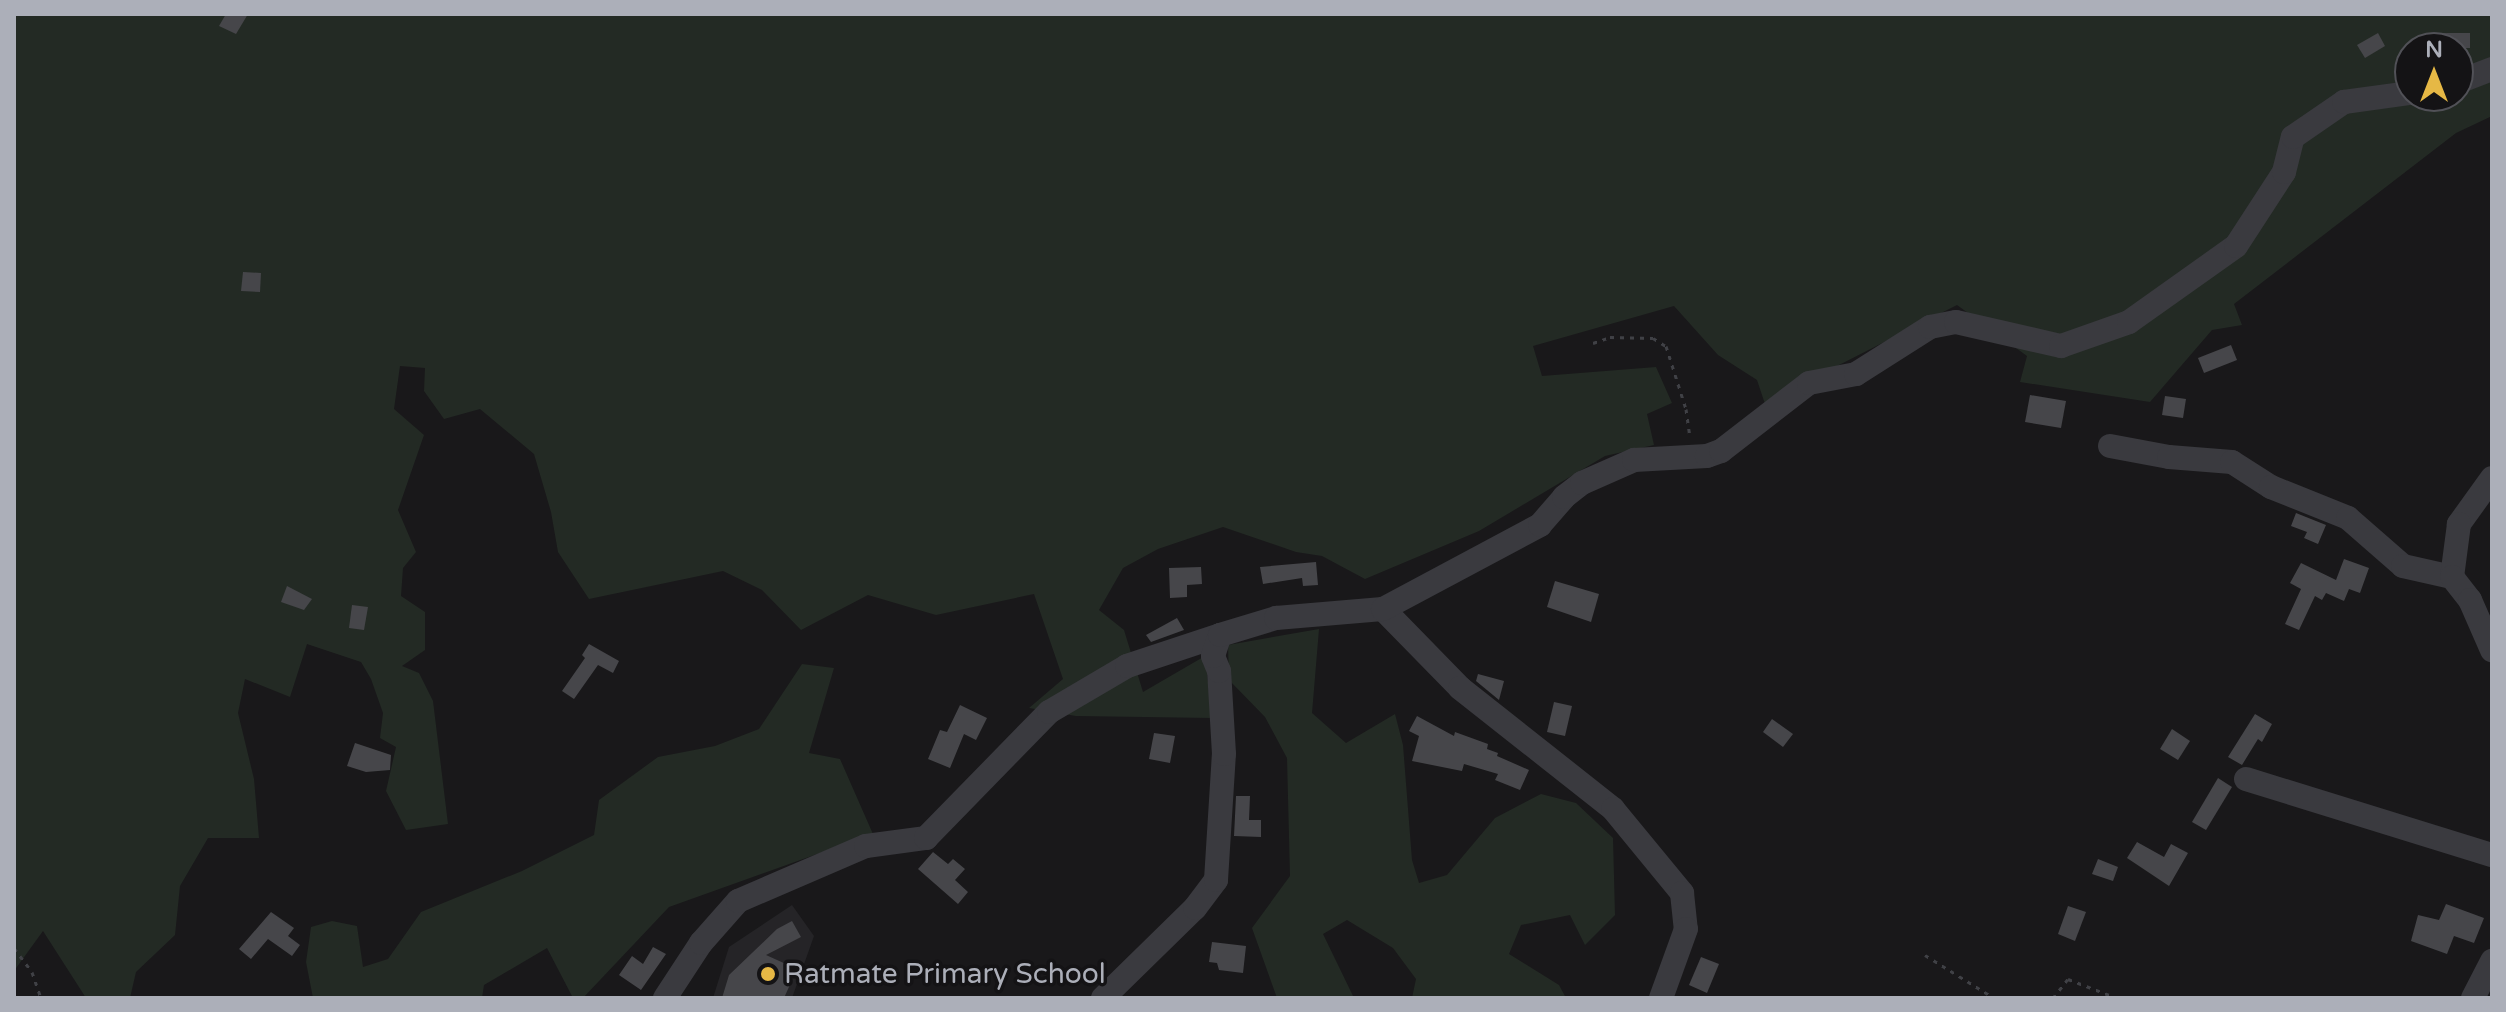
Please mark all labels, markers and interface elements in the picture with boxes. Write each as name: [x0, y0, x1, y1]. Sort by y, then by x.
north arrow: [2394, 32, 2474, 112]
text: N: [2425, 37, 2443, 63]
place label: Ratmate Primary School: [784, 957, 1106, 991]
marker: Ratmate Primary School: [759, 965, 777, 983]

